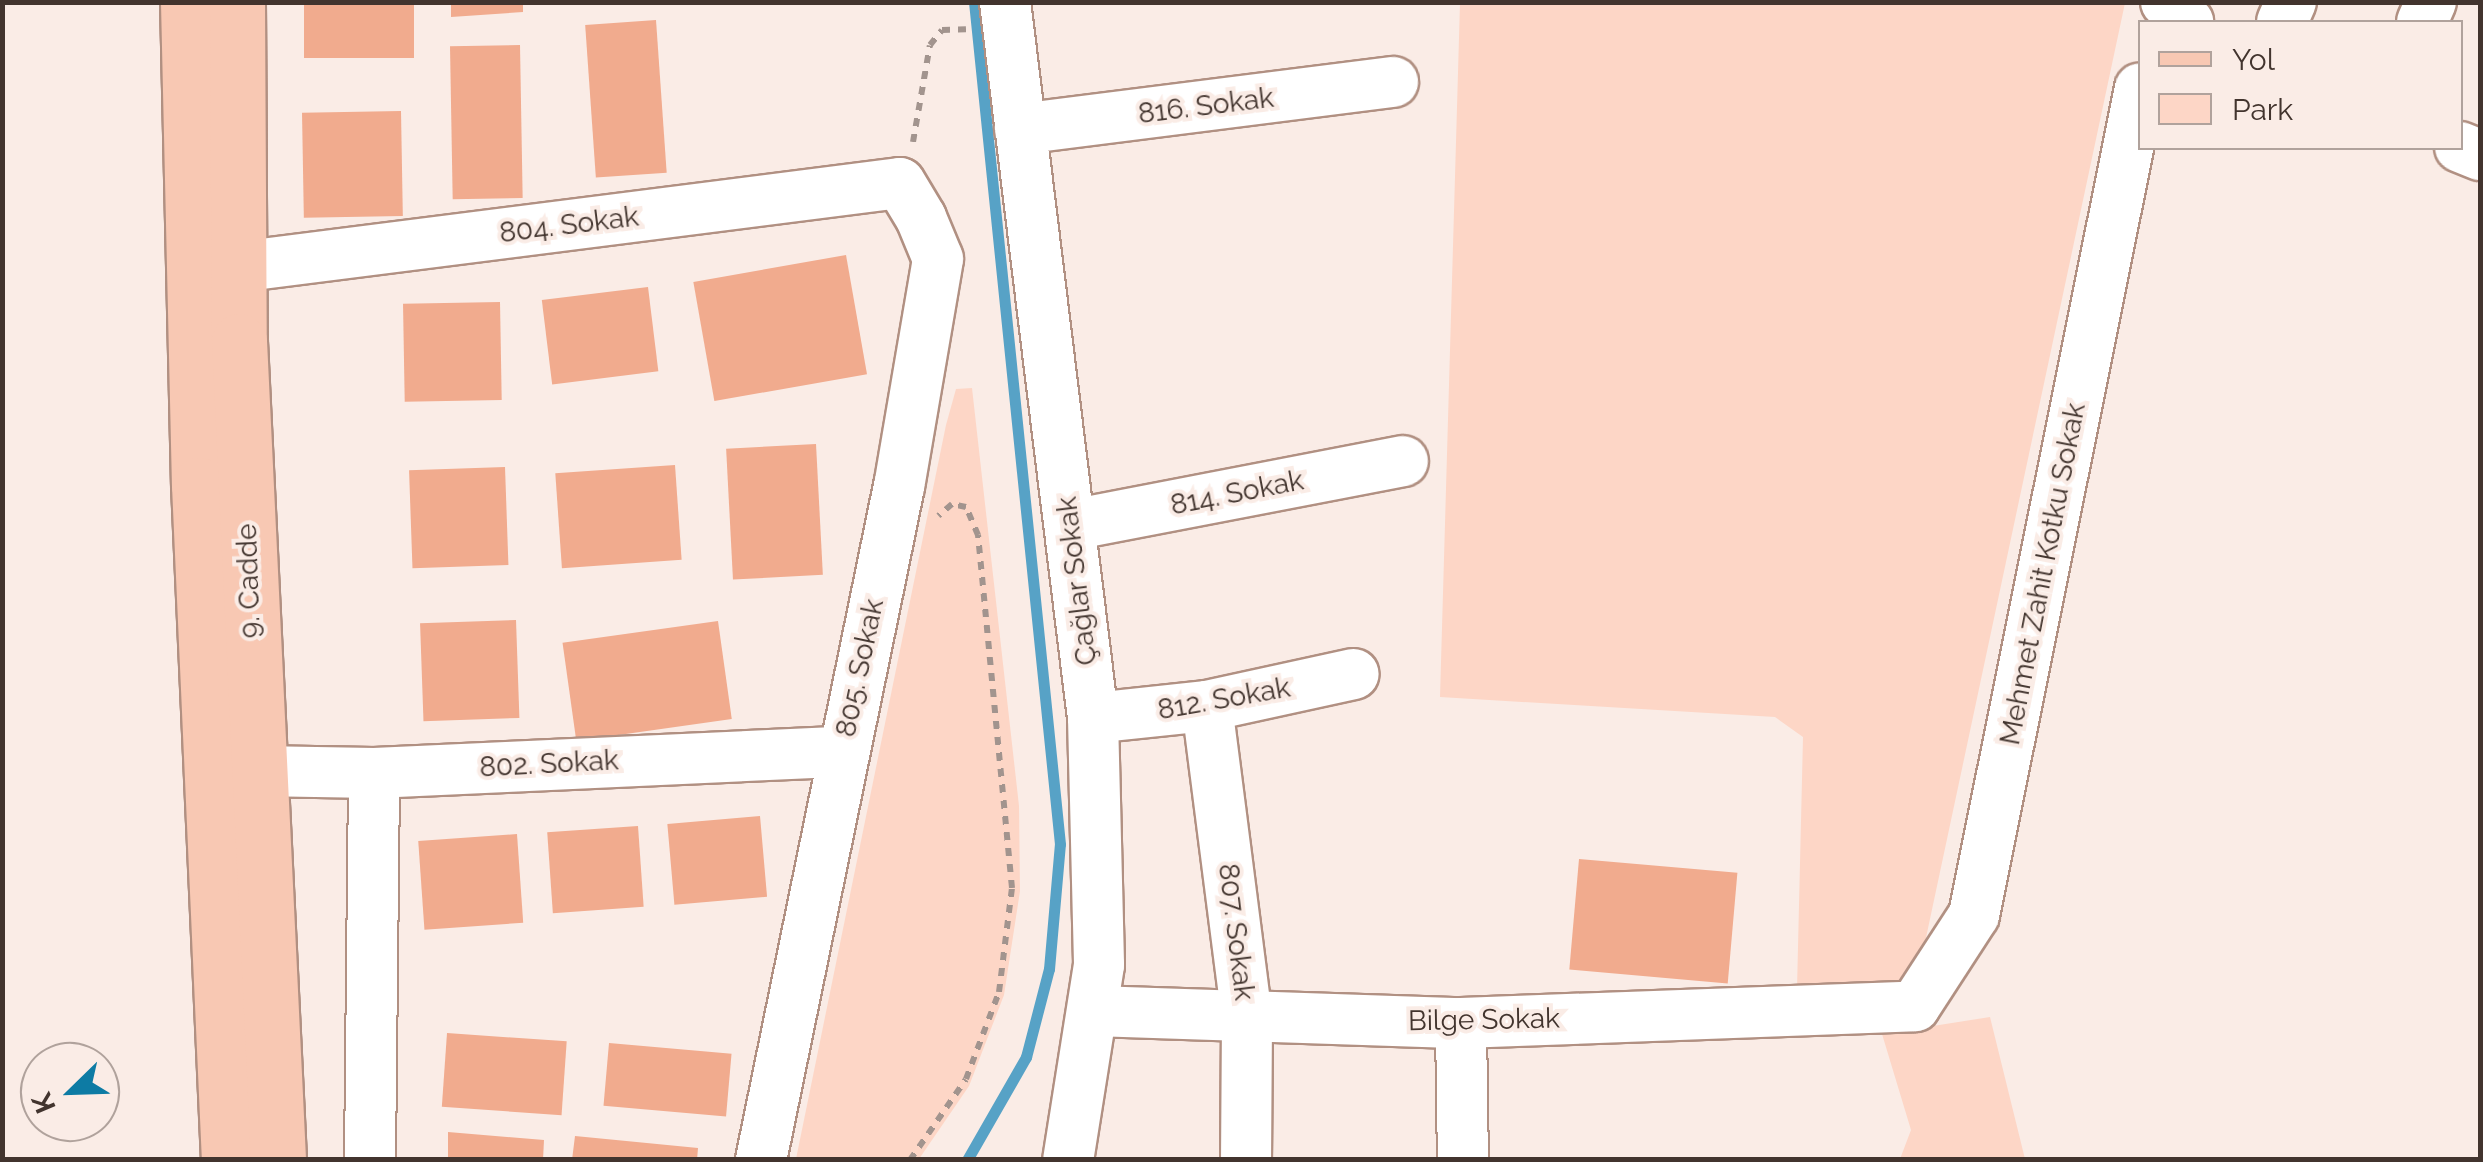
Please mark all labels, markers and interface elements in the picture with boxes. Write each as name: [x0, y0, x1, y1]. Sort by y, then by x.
legend: [2138, 20, 2463, 150]
text: Yol: [2232, 42, 2275, 77]
street label: 816. Sokak: [1136, 81, 1276, 131]
text: Park: [2232, 92, 2293, 127]
street label: 804. Sokak: [497, 200, 641, 250]
street label: Mehmet Zahit Kotku Sokak: [1993, 400, 2093, 748]
street label: 814. Sokak: [1168, 464, 1306, 522]
street label: Çağlar Sokak: [1050, 495, 1104, 667]
street label: 9. Cadde: [230, 523, 268, 639]
street label: 805. Sokak: [829, 596, 891, 740]
street label: 812. Sokak: [1155, 671, 1293, 727]
street label: 802. Sokak: [479, 744, 619, 784]
street label: 807. Sokak: [1211, 862, 1261, 1002]
street label: Bilge Sokak: [1408, 1002, 1560, 1038]
north arrow: [20, 1042, 120, 1142]
text: K: [25, 1088, 63, 1118]

